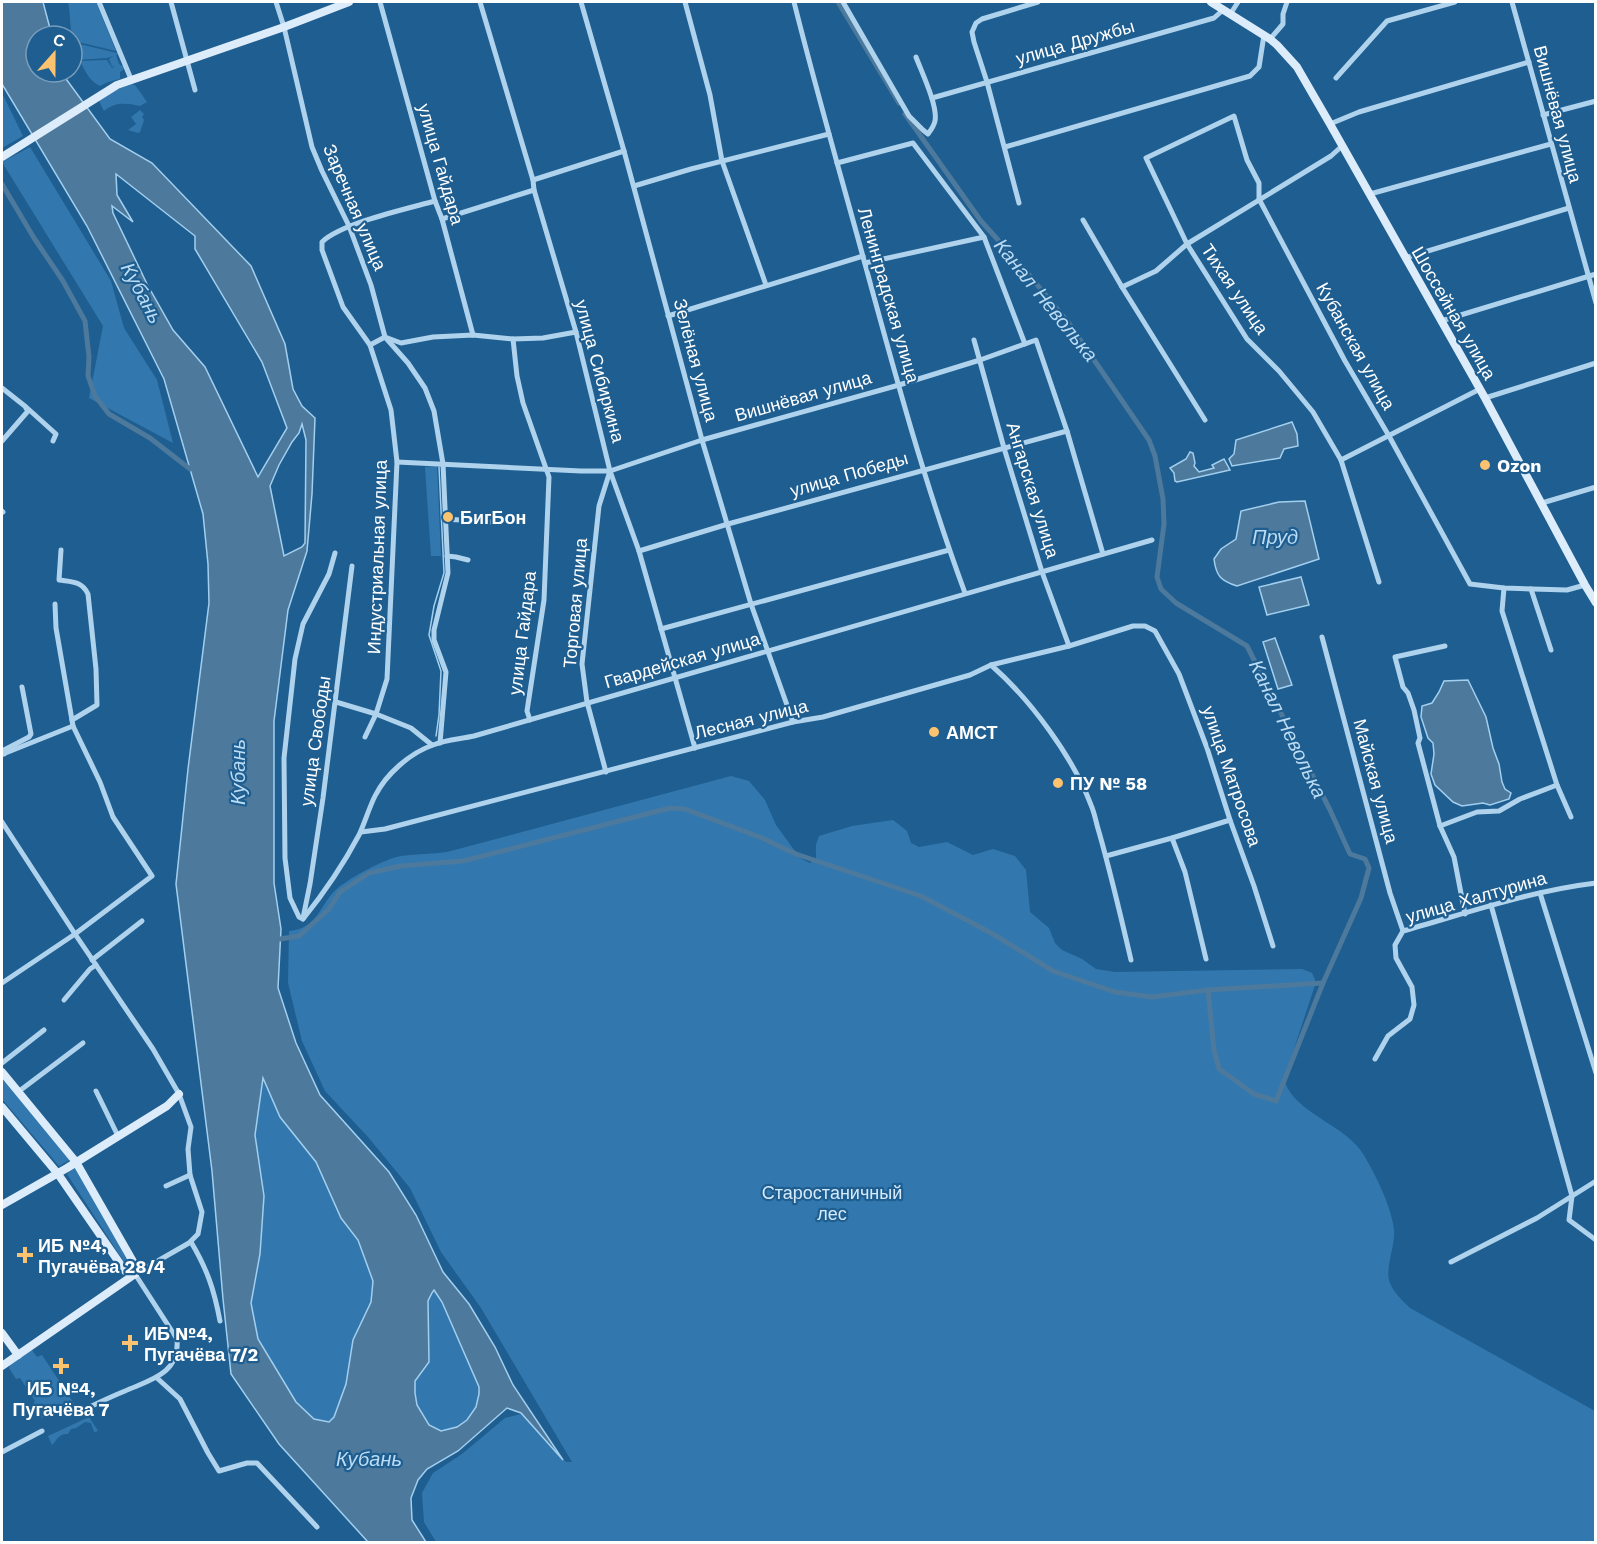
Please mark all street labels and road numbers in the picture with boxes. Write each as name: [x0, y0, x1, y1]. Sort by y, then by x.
street label: улица Дружбы: [1013, 15, 1137, 69]
street label: Вишнёвая улица: [1530, 43, 1587, 186]
street label: улица Гайдара: [414, 101, 469, 228]
street label: Заречная улица: [319, 141, 391, 274]
street label: Ленинградская улица: [854, 205, 924, 386]
street label: Тихая улица: [1197, 240, 1273, 339]
street label: Шоссейная улица: [1407, 243, 1501, 384]
street label: Кубанская улица: [1312, 279, 1400, 414]
street label: Зелёная улица: [670, 296, 723, 425]
street label: улица Сибиркина: [571, 297, 629, 446]
street label: Вишнёвая улица: [732, 366, 875, 426]
street label: Ангарская улица: [1002, 420, 1064, 561]
street label: улица Победы: [788, 447, 910, 501]
street label: Индустриальная улица: [363, 458, 391, 655]
street label: Торговая улица: [559, 536, 591, 669]
street label: улица Гайдара: [504, 569, 540, 696]
street label: Гвардейская улица: [602, 627, 763, 692]
street label: улица Свободы: [295, 674, 335, 808]
street label: Лесная улица: [692, 695, 811, 743]
street label: улица Матросова: [1198, 703, 1266, 850]
street label: Майская улица: [1349, 717, 1403, 846]
street label: улица Халтурина: [1403, 867, 1550, 927]

